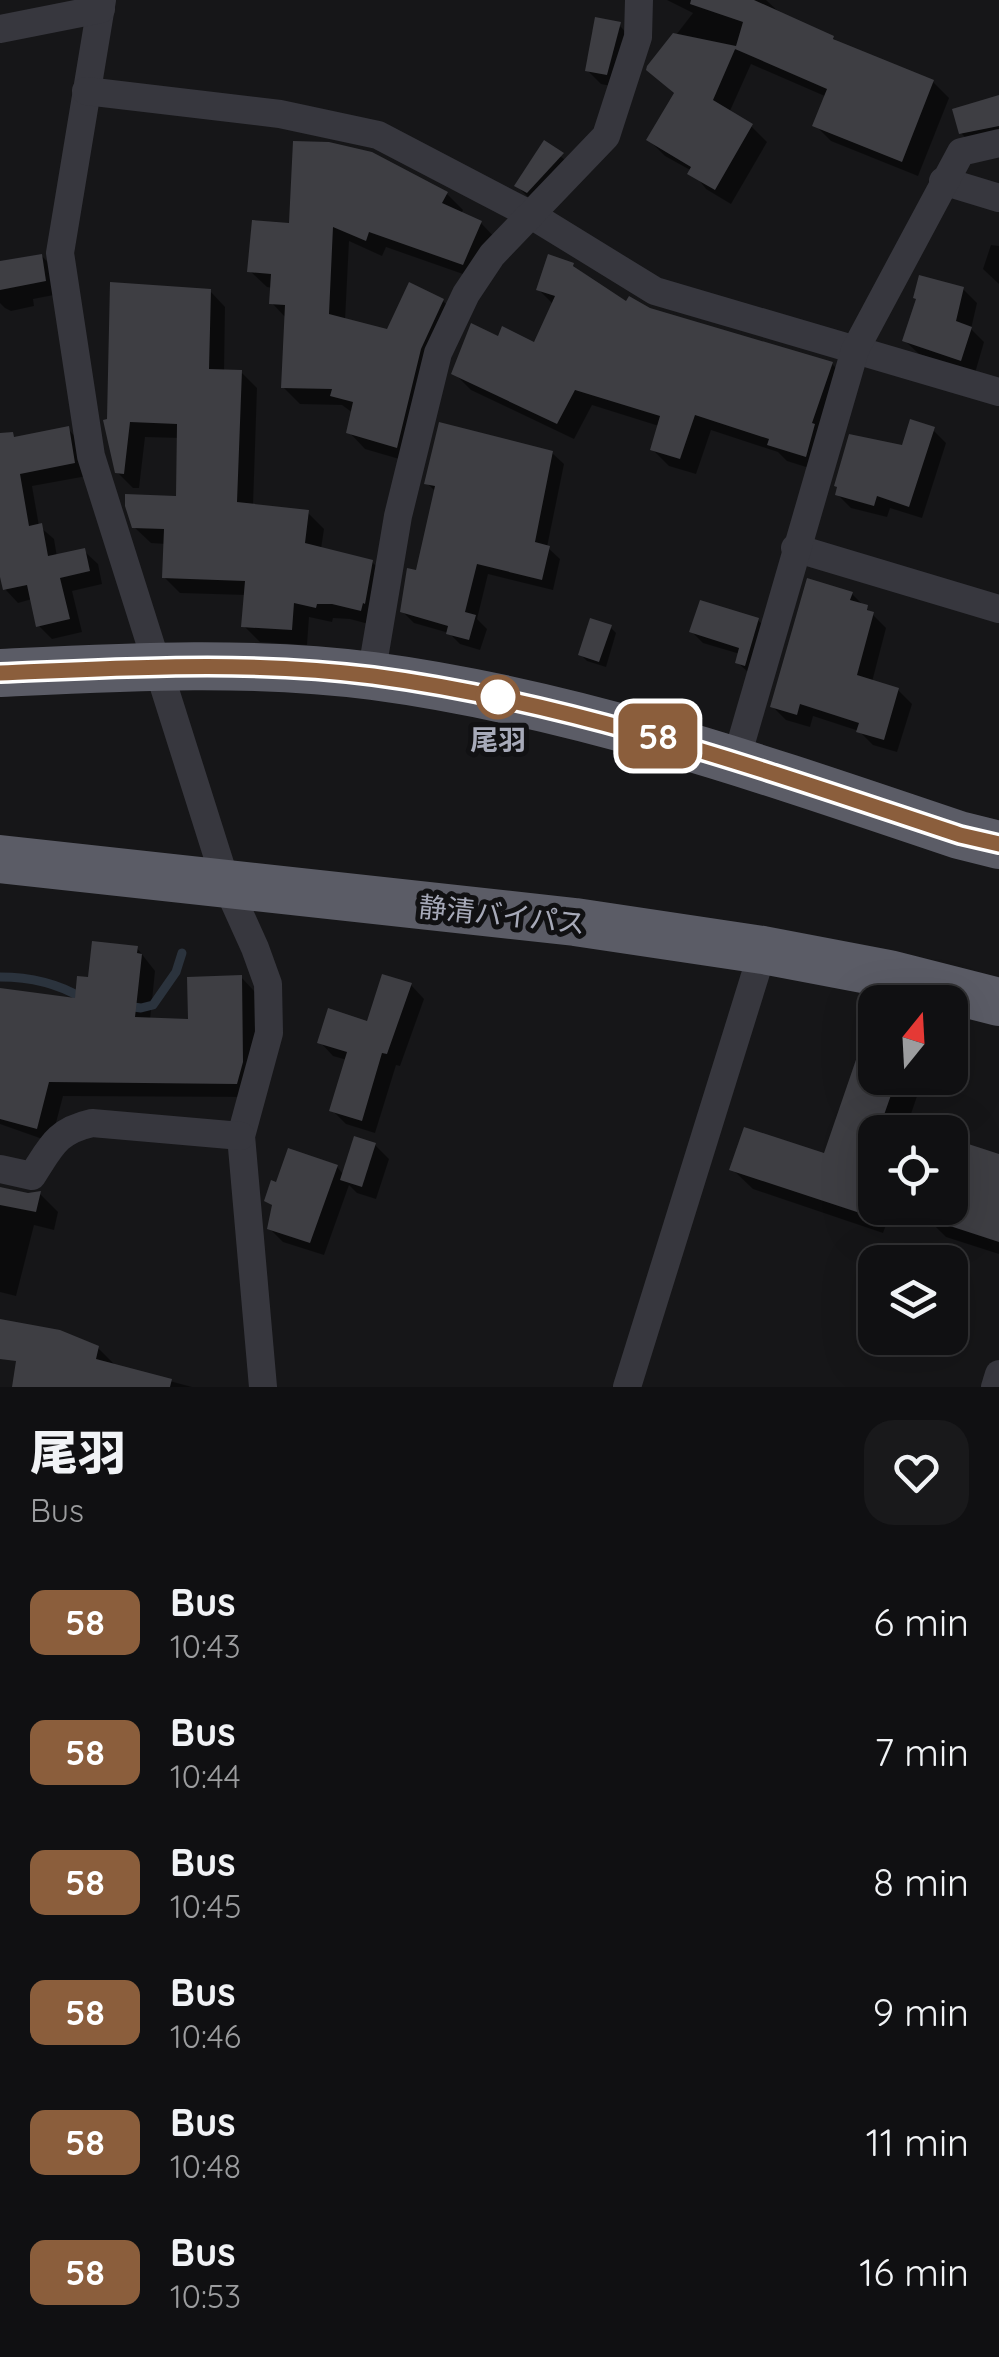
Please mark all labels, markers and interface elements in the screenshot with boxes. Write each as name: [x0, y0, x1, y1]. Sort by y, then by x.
marker: 尾羽: [477, 676, 519, 718]
line badge: 58: [613, 704, 703, 768]
text: 58: [638, 714, 678, 758]
place label: 尾羽: [470, 722, 526, 757]
street label: 静清バイパス: [417, 888, 587, 941]
north arrow: [858, 985, 968, 1095]
map controls: [858, 985, 968, 1355]
button: locate: [858, 1115, 968, 1225]
button: layers: [858, 1245, 968, 1355]
button: heart: [864, 1420, 969, 1525]
text: 尾羽: [30, 1422, 126, 1482]
text: Bus: [30, 1490, 84, 1530]
text: Bus: [170, 1578, 236, 1626]
text: 6 min: [873, 1598, 969, 1646]
text: 58: [65, 1600, 105, 1644]
text: 10:43: [170, 1626, 241, 1666]
text: Bus: [170, 1708, 236, 1756]
text: 7 min: [874, 1728, 969, 1776]
text: 58: [65, 1730, 105, 1774]
text: 10:44: [170, 1756, 241, 1796]
text: Bus: [170, 1838, 236, 1886]
text: 8 min: [873, 1858, 969, 1906]
text: 58: [65, 1860, 105, 1904]
text: 10:45: [170, 1886, 241, 1926]
text: Bus: [170, 1968, 236, 2016]
text: 9 min: [873, 1988, 969, 2036]
text: 58: [65, 1990, 105, 2034]
text: 10:46: [170, 2016, 241, 2056]
text: Bus: [170, 2098, 236, 2146]
text: 11 min: [866, 2118, 969, 2166]
text: 58: [65, 2120, 105, 2164]
text: 10:48: [170, 2146, 241, 2186]
text: Bus: [170, 2228, 236, 2276]
text: 16 min: [859, 2248, 969, 2296]
text: 58: [65, 2250, 105, 2294]
text: 10:53: [170, 2276, 241, 2316]

